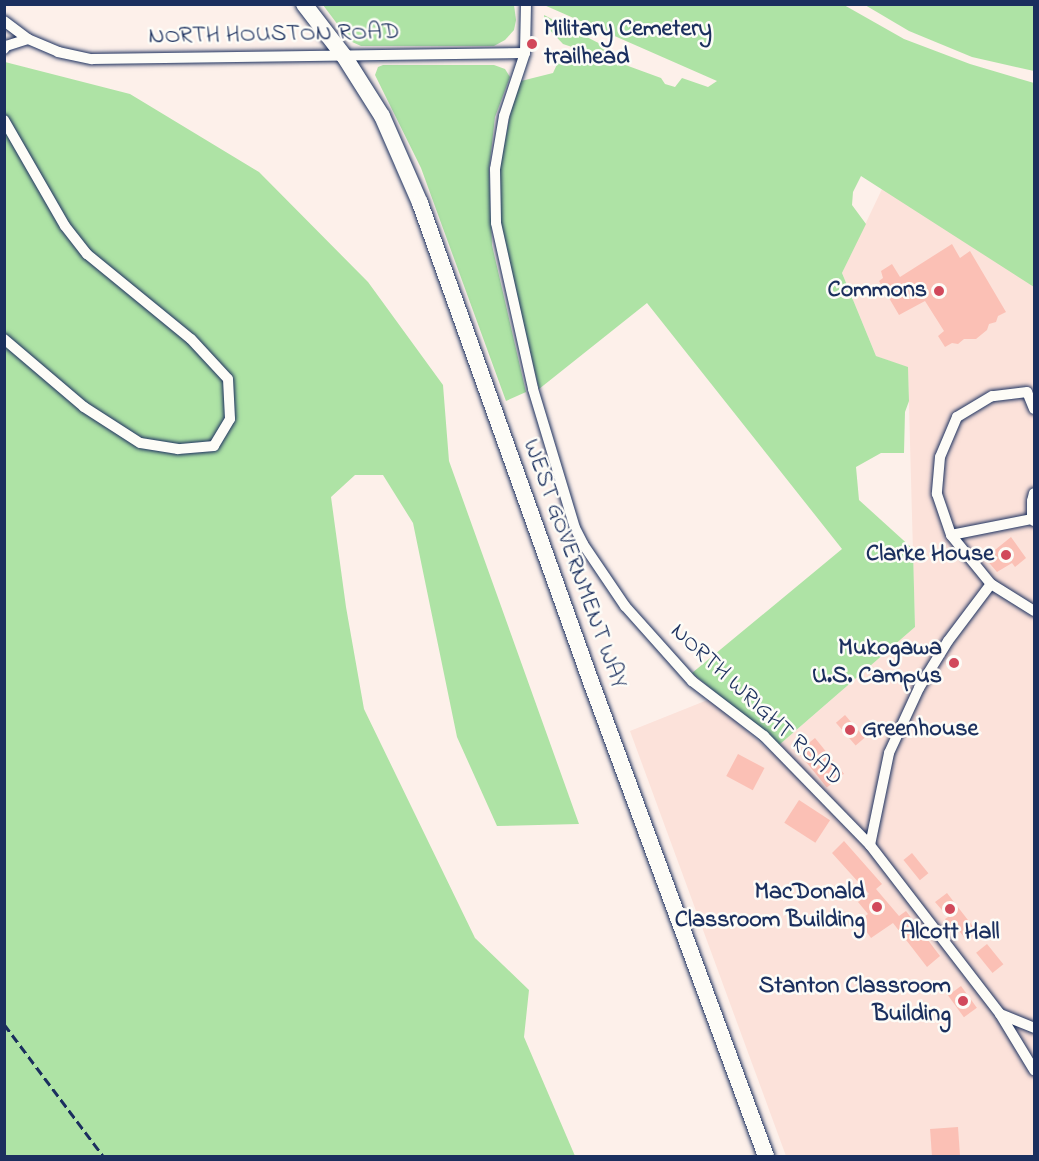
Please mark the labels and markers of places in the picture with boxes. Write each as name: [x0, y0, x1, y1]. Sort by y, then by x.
place label: Military Cemetery trailhead: [544, 16, 712, 72]
marker: Military Cemetery trailhead: [525, 37, 539, 51]
place label: Commons: [828, 277, 927, 305]
marker: Commons: [932, 284, 946, 298]
place label: Clarke House: [866, 541, 994, 569]
marker: Clarke House: [999, 548, 1013, 562]
place label: Mukogawa U.S. Campus: [812, 635, 942, 691]
marker: Mukogawa U.S. Campus: [947, 656, 961, 670]
place label: Greenhouse: [862, 716, 978, 744]
marker: Greenhouse: [843, 723, 857, 737]
place label: MacDonald Classroom Building: [675, 879, 865, 935]
marker: MacDonald Classroom Building: [870, 900, 884, 914]
marker: Alcott Hall: [943, 902, 957, 916]
place label: Alcott Hall: [900, 919, 1000, 947]
place label: Stanton Classroom Building: [759, 973, 951, 1029]
marker: Stanton Classroom Building: [956, 994, 970, 1008]

